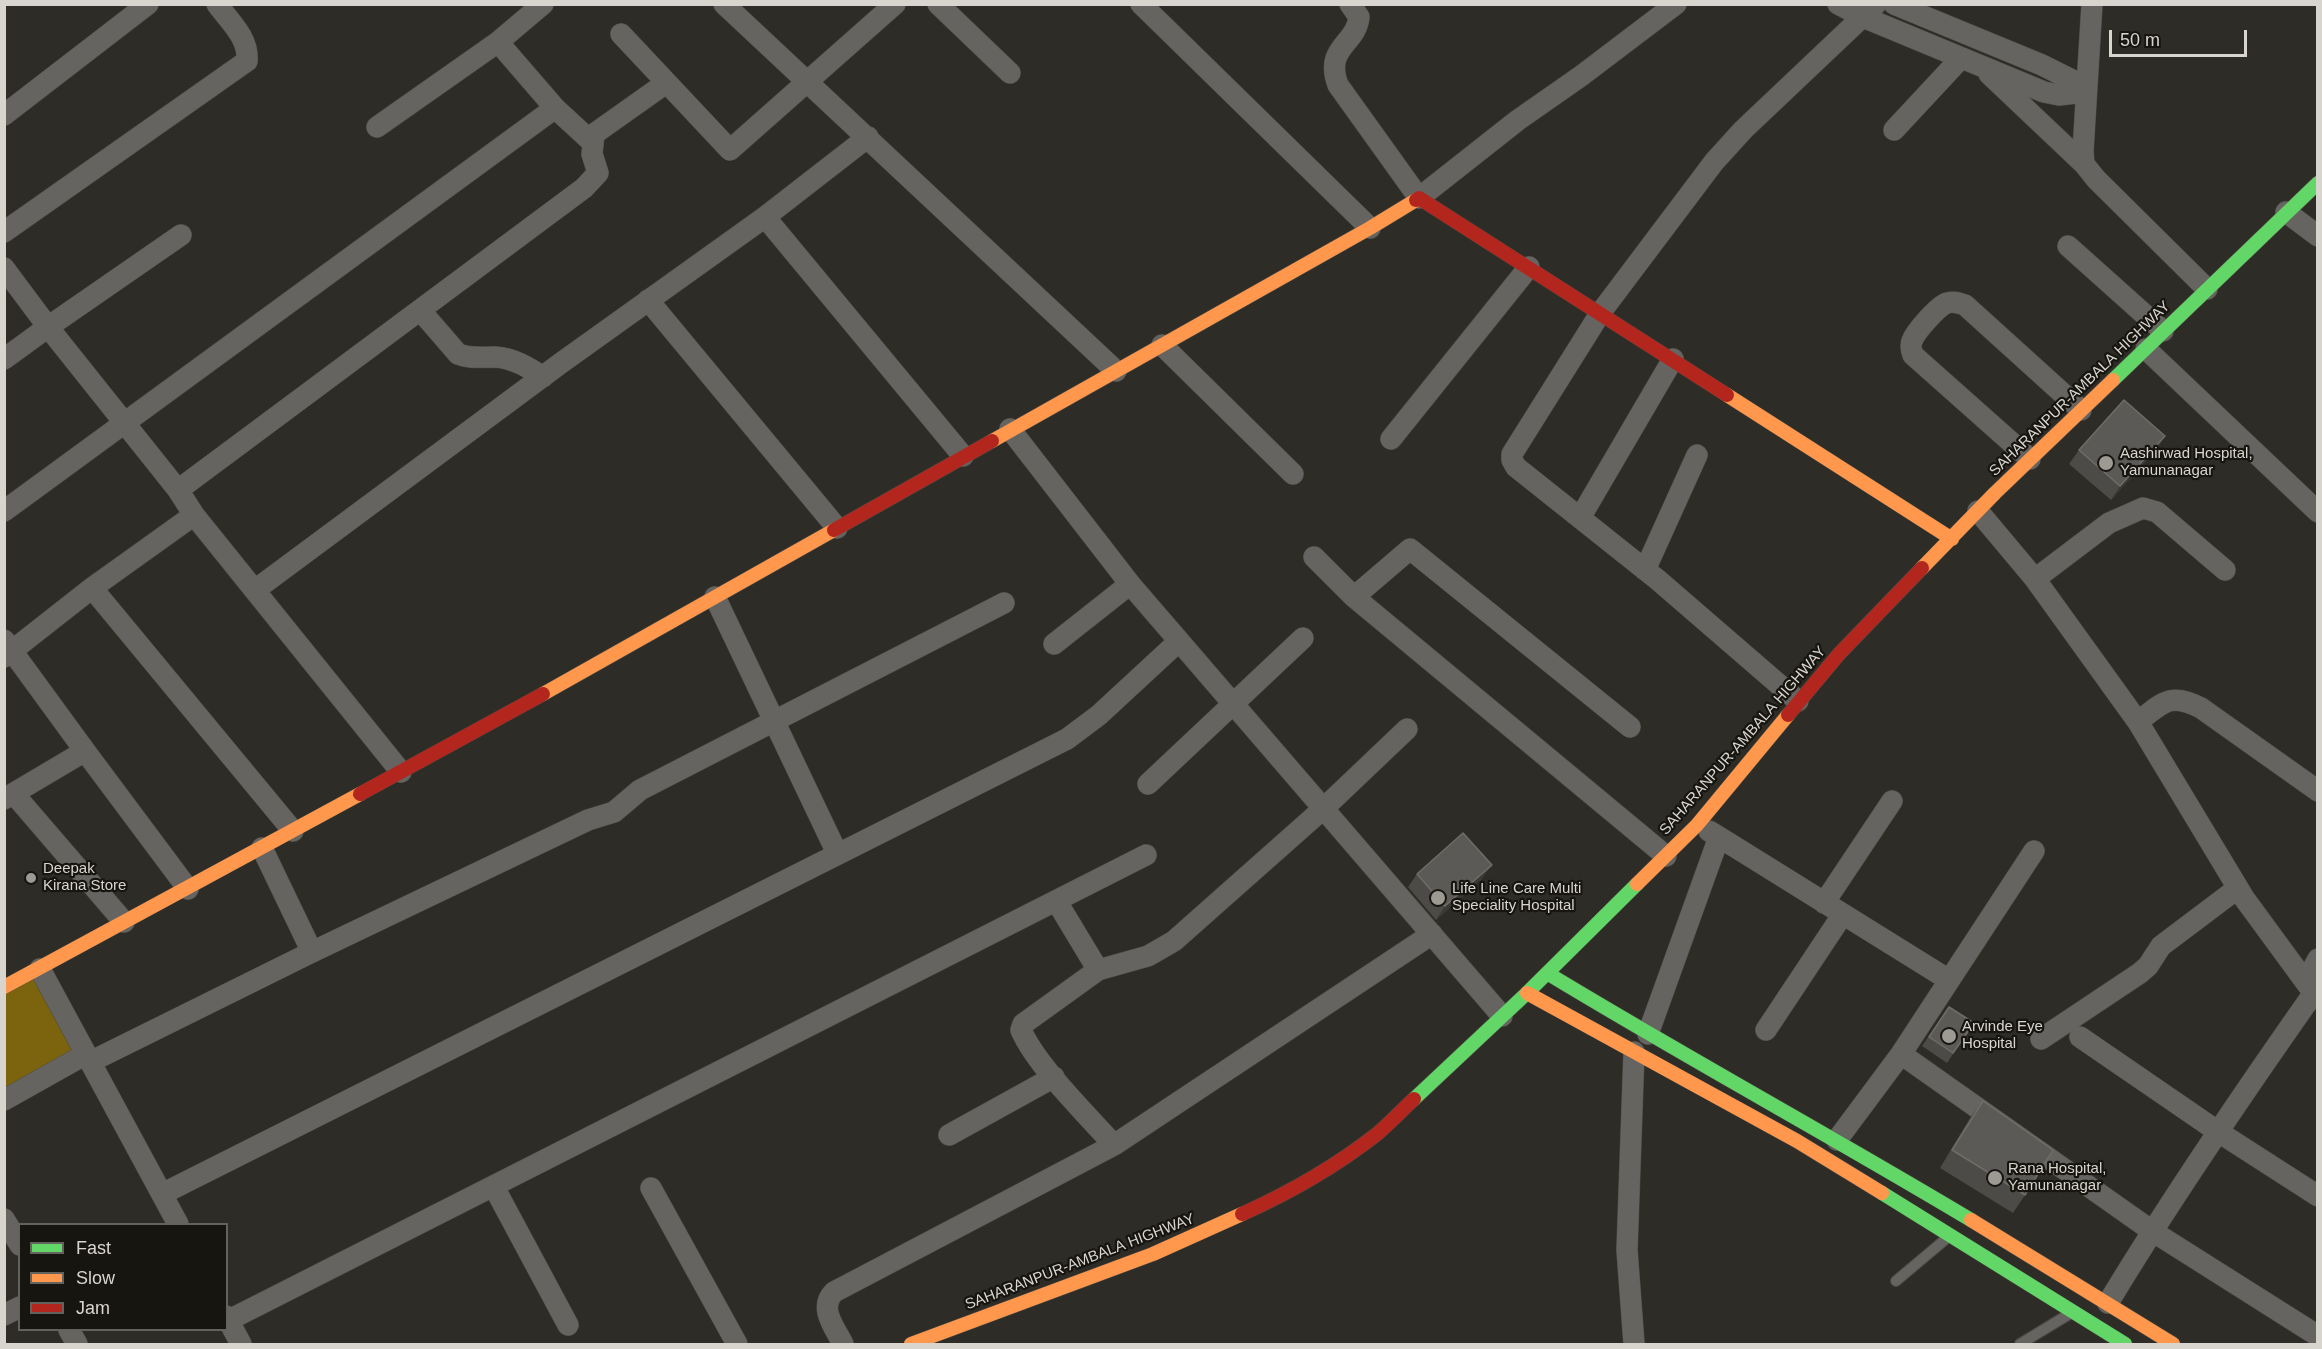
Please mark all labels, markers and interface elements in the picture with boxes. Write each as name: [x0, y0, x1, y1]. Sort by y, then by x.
scale bar: [2112, 18, 2250, 56]
text: 50 m: [2120, 30, 2160, 50]
street label: SAHARANPUR-AMBALA HIGHWAY: [1986, 298, 2174, 480]
place label: Aashirwad Hospital, Yamunanagar: [2120, 445, 2253, 480]
marker: Aashirwad Hospital, Yamunanagar: [2097, 454, 2115, 472]
street label: SAHARANPUR-AMBALA HIGHWAY: [1656, 643, 1830, 839]
place label: Deepak Kirana Store: [43, 860, 126, 895]
marker: Deepak Kirana Store: [24, 871, 38, 885]
place label: Life Line Care Multi Speciality Hospital: [1452, 880, 1581, 915]
marker: Life Line Care Multi Speciality Hospital: [1429, 889, 1447, 907]
place label: Arvinde Eye Hospital: [1962, 1018, 2043, 1053]
marker: Arvinde Eye Hospital: [1940, 1027, 1958, 1045]
place label: Rana Hospital, Yamunanagar: [2008, 1160, 2106, 1195]
marker: Rana Hospital, Yamunanagar: [1986, 1169, 2004, 1187]
street label: SAHARANPUR-AMBALA HIGHWAY: [963, 1210, 1197, 1314]
legend: [18, 1223, 228, 1331]
text: Fast: [76, 1238, 111, 1258]
text: Slow: [76, 1268, 115, 1288]
text: Jam: [76, 1298, 110, 1318]

